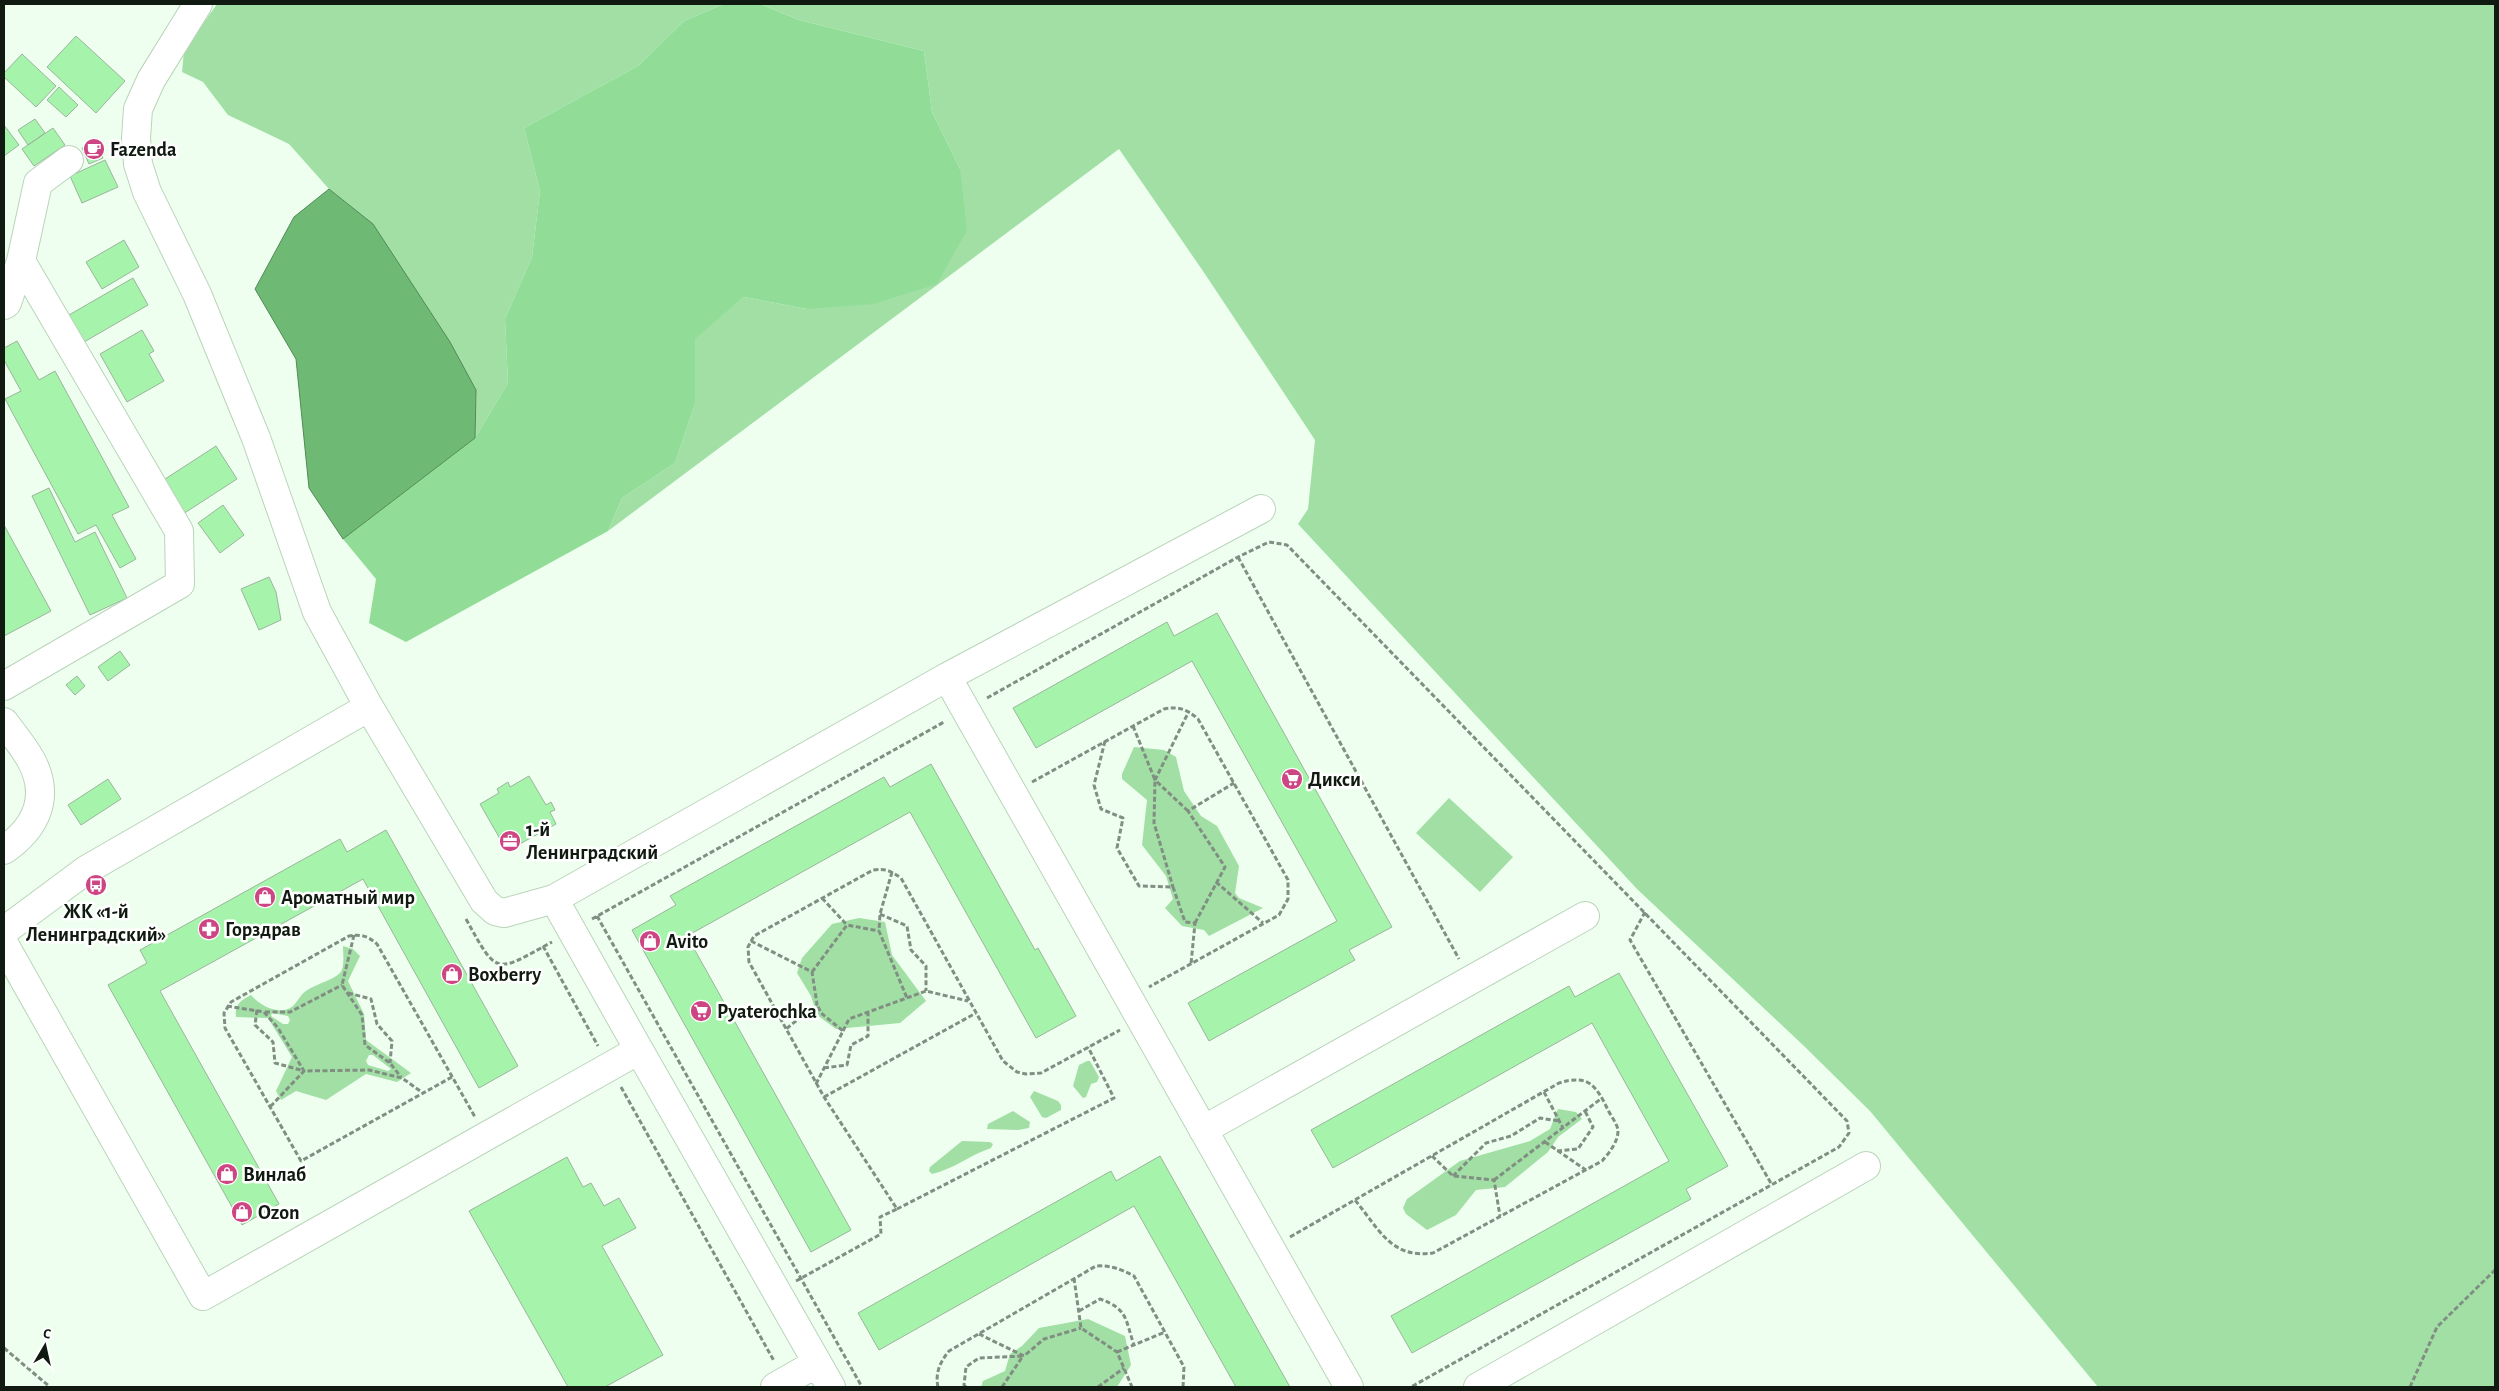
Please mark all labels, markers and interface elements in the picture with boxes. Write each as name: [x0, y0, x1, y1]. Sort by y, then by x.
cafe icon: Fazenda: [82, 137, 106, 161]
place label: Fazenda: [110, 140, 177, 160]
supermarket icon: Дикси: [1280, 767, 1304, 791]
place label: Дикси: [1308, 770, 1361, 790]
place label: 1-й Ленинградский: [526, 820, 658, 863]
office icon: 1-й Ленинградский: [498, 829, 522, 853]
bus stop icon: ЖК «1-й Ленинградский»: [84, 873, 108, 897]
shop icon: Ароматный мир: [253, 885, 277, 909]
place label: Ароматный мир: [281, 888, 415, 908]
place label: ЖК «1-й Ленинградский»: [26, 902, 166, 945]
pharmacy icon: Горздрав: [197, 917, 221, 941]
place label: Горздрав: [225, 920, 301, 940]
shop icon: Avito: [638, 929, 662, 953]
place label: Avito: [666, 932, 708, 952]
shop icon: Boxberry: [440, 962, 464, 986]
place label: Boxberry: [468, 965, 541, 985]
supermarket icon: Pyaterochka: [689, 999, 713, 1023]
place label: Pyaterochka: [717, 1002, 817, 1022]
shop icon: Винлаб: [215, 1162, 239, 1186]
place label: Винлаб: [243, 1165, 306, 1185]
shop icon: Ozon: [230, 1200, 254, 1224]
place label: Ozon: [258, 1203, 300, 1223]
north arrow: [20, 1321, 70, 1371]
text: С: [42, 1327, 52, 1342]

